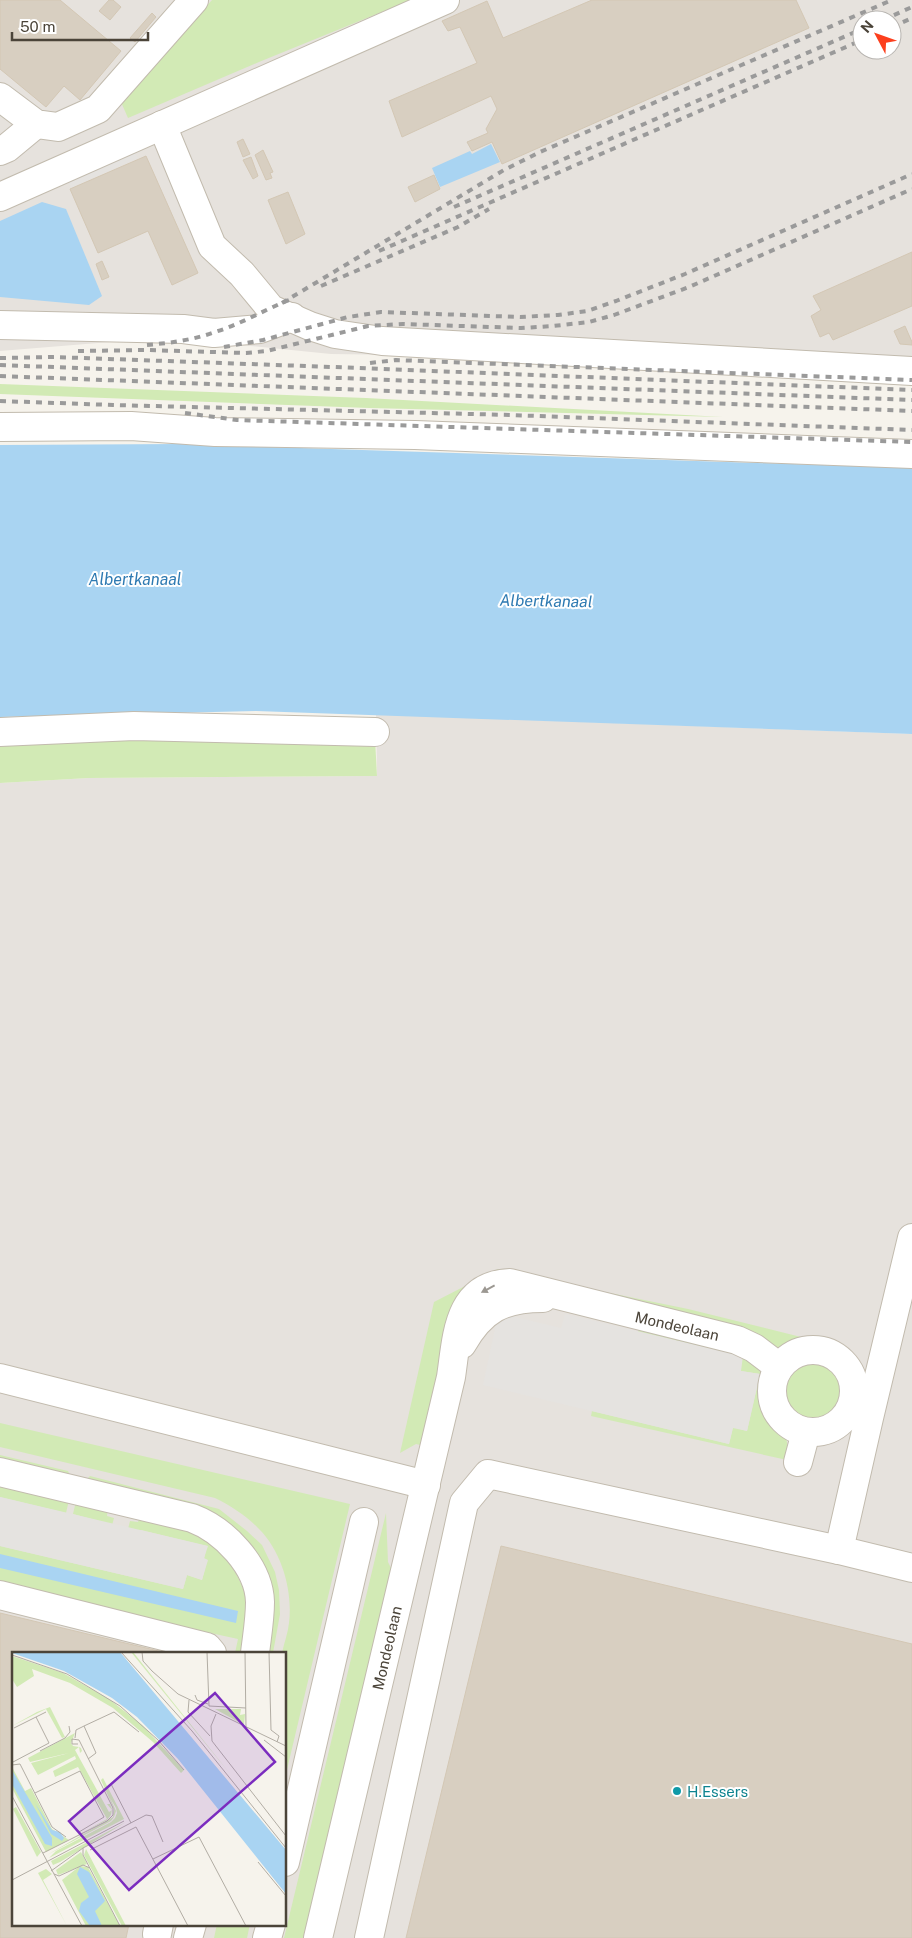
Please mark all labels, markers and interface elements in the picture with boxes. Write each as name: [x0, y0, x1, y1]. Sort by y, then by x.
scale bar: [12, 10, 149, 42]
north arrow: [852, 10, 902, 60]
text: N: [858, 17, 877, 36]
text: 50 m: [20, 18, 55, 35]
water label: Albertkanaal: [89, 570, 181, 589]
water label: Albertkanaal: [499, 591, 593, 611]
one-way arrow: [481, 1285, 495, 1293]
street label: Mondeolaan: [633, 1308, 721, 1344]
street label: Mondeolaan: [369, 1604, 405, 1692]
inset map: [12, 1652, 286, 1926]
place label: H.Essers: [687, 1783, 748, 1800]
marker: H.Essers: [671, 1785, 683, 1797]

